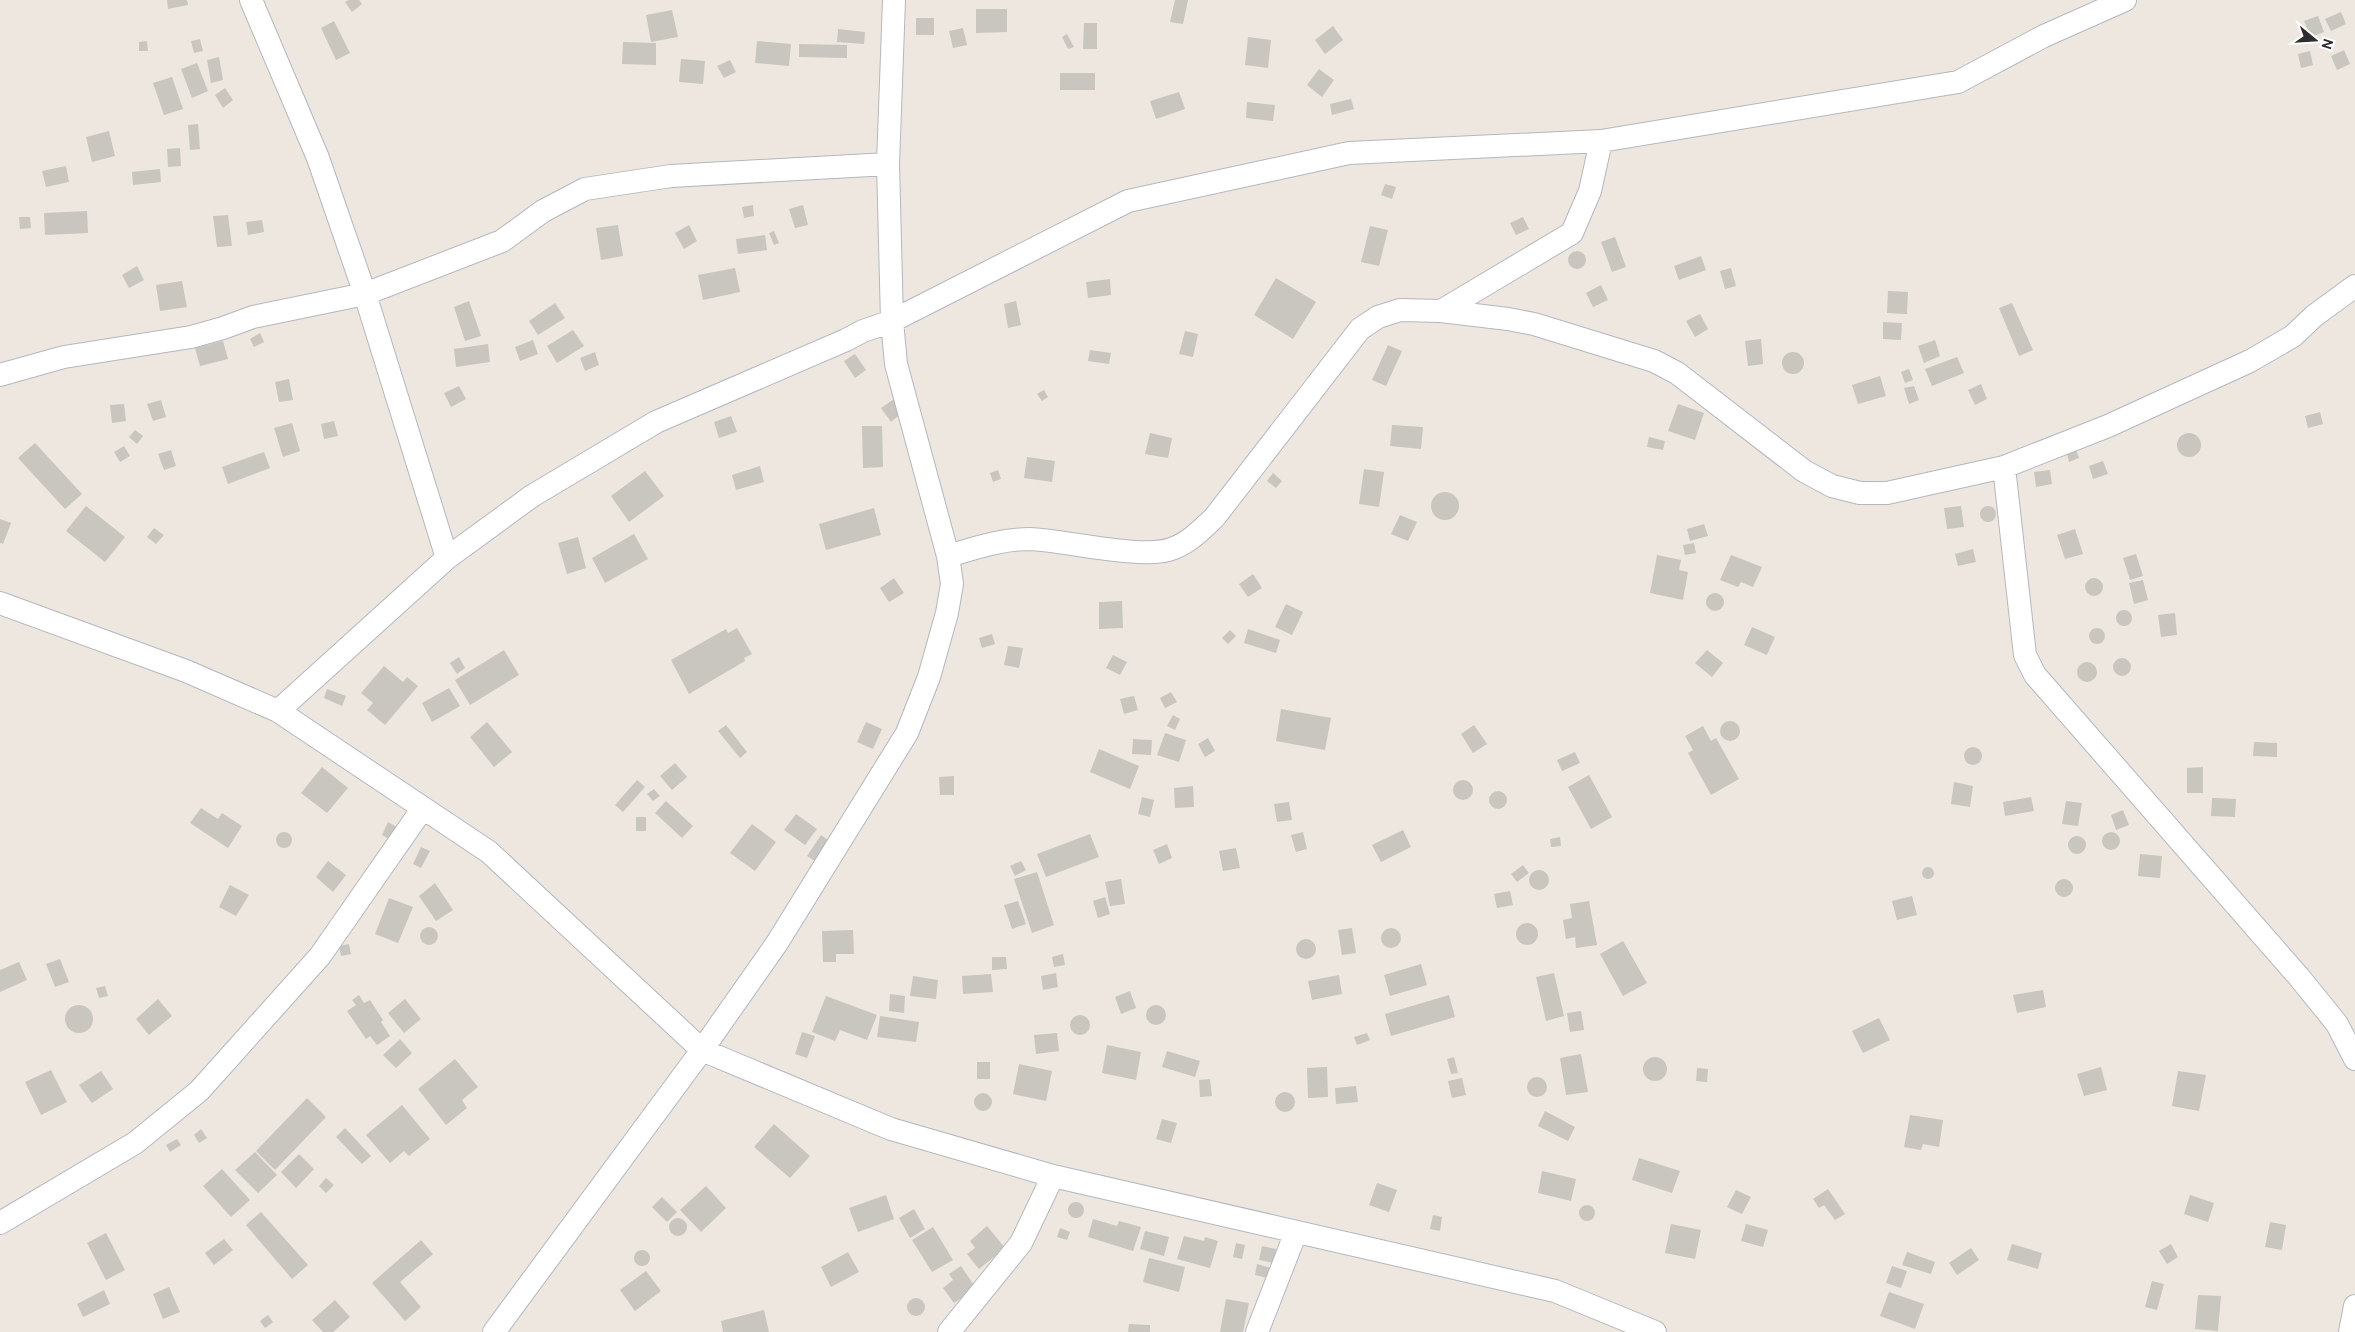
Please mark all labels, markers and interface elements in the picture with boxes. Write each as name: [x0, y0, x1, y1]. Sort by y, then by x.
north arrow: [2290, 15, 2340, 65]
text: N: [2316, 36, 2336, 51]

